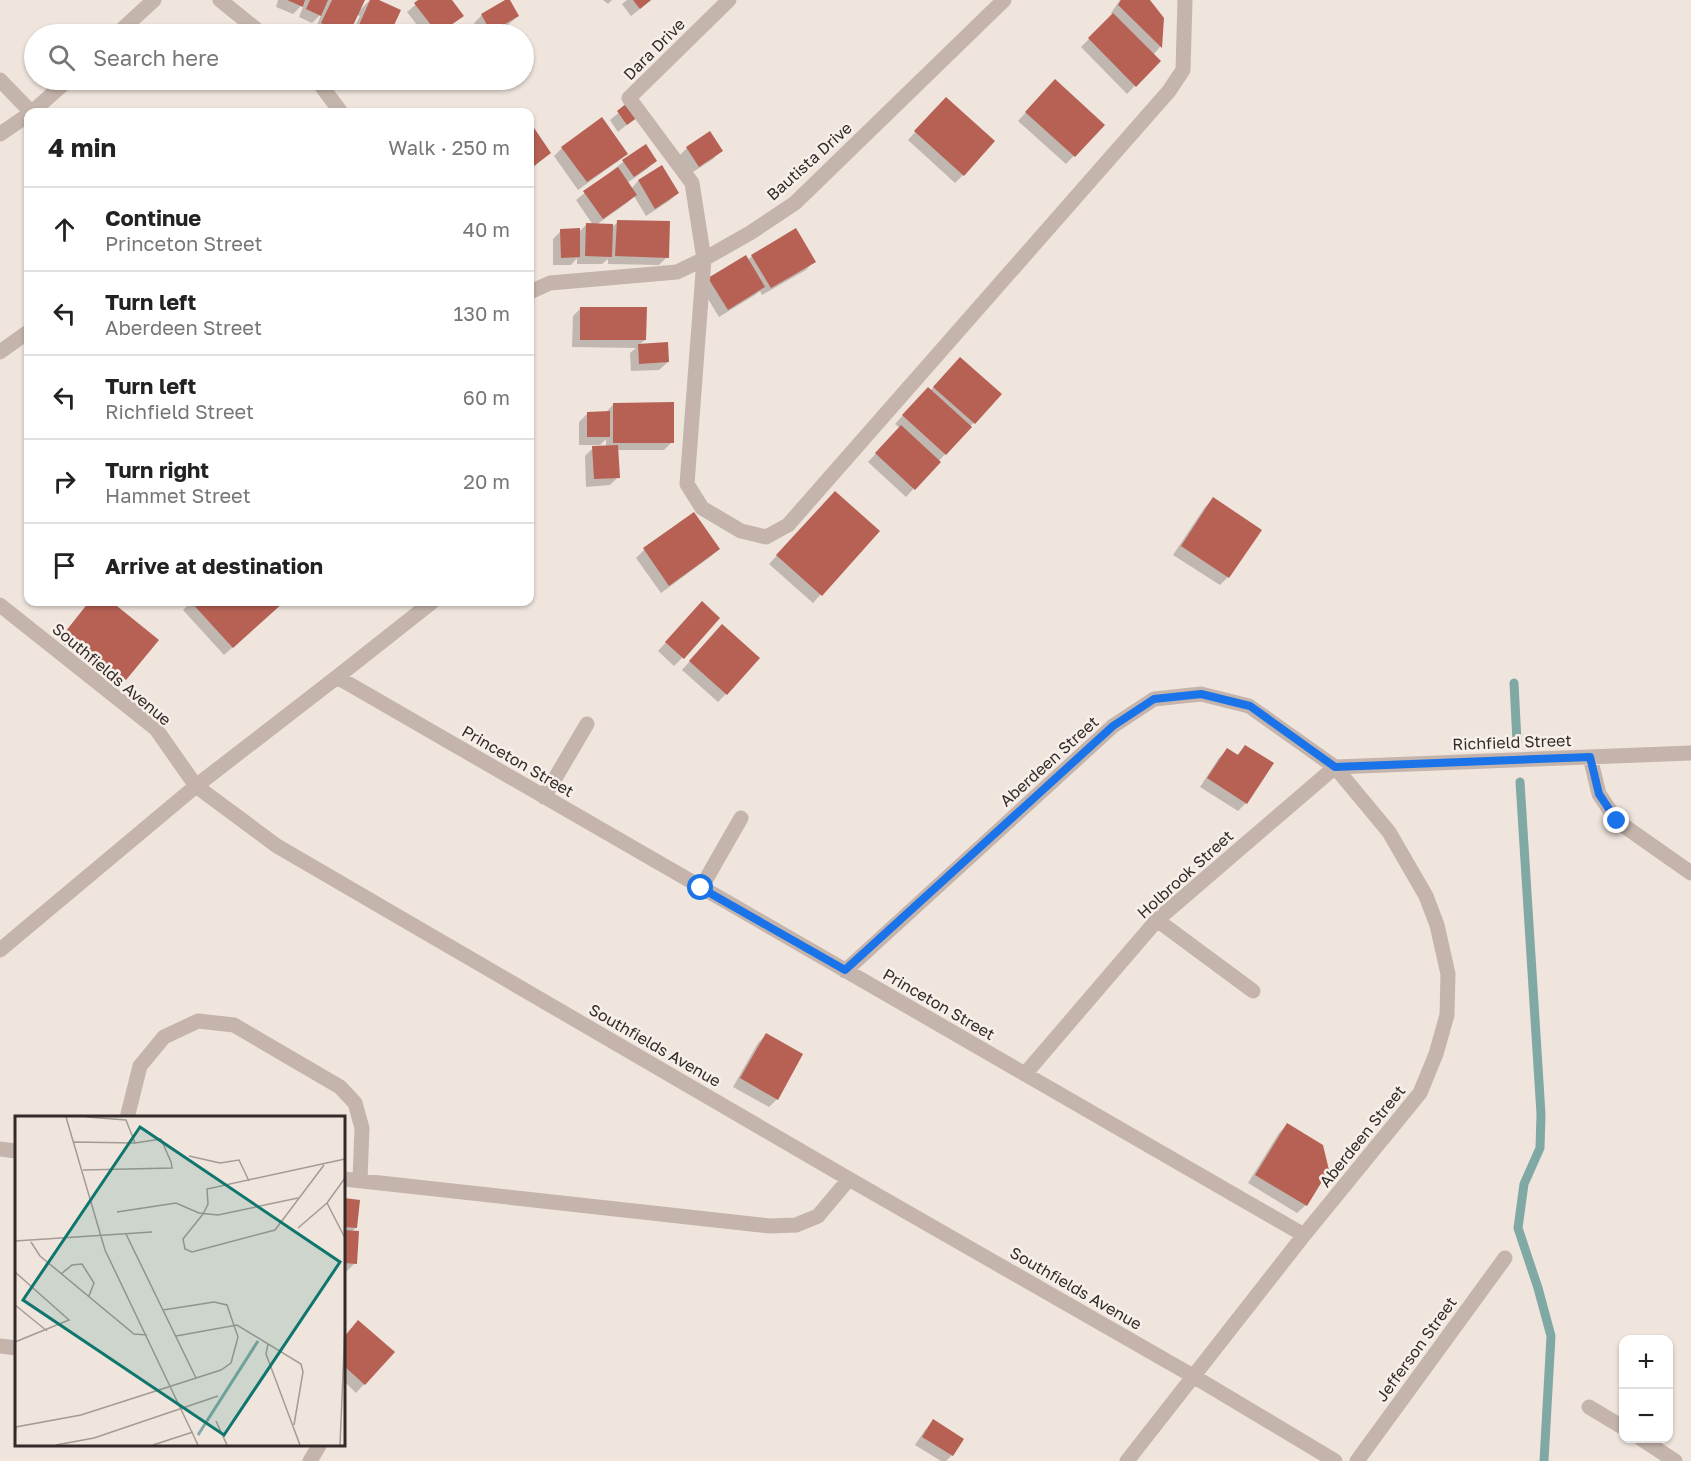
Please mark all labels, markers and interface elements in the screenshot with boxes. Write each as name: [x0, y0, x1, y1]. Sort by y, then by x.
street label: Dara Drive: [619, 14, 689, 84]
search box: [24, 24, 534, 90]
icon: search: [45, 41, 78, 74]
text: Search here: [93, 44, 219, 71]
street label: Bautista Drive: [762, 118, 856, 204]
text: 4 min: [48, 132, 116, 163]
text: Walk · 250 m: [388, 135, 510, 159]
text: Continue: [105, 204, 201, 231]
icon: ahead: [48, 213, 81, 246]
text: 40 m: [463, 217, 510, 241]
text: Princeton Street: [105, 231, 263, 255]
text: Turn left: [105, 288, 196, 315]
icon: left: [48, 297, 81, 330]
text: 130 m: [454, 301, 510, 325]
text: Aberdeen Street: [105, 315, 262, 339]
text: Turn left: [105, 372, 196, 399]
icon: left: [48, 381, 81, 414]
text: 60 m: [463, 385, 510, 409]
text: Richfield Street: [105, 399, 254, 423]
text: Turn right: [105, 456, 209, 483]
icon: right: [48, 465, 81, 498]
text: 20 m: [463, 469, 510, 493]
text: Hammet Street: [105, 483, 251, 507]
icon: arrive: [48, 549, 81, 582]
text: Arrive at destination: [105, 552, 323, 579]
street label: Southfields Avenue: [49, 618, 175, 730]
street label: Aberdeen Street: [996, 712, 1102, 810]
street label: Princeton Street: [458, 721, 578, 801]
street label: Richfield Street: [1452, 730, 1572, 754]
route end: [1603, 807, 1629, 833]
street label: Holbrook Street: [1133, 826, 1237, 922]
route start: [687, 874, 713, 900]
street label: Princeton Street: [879, 964, 999, 1044]
street label: Southfields Avenue: [586, 999, 724, 1091]
street label: Aberdeen Street: [1315, 1081, 1409, 1191]
inset map: [15, 1116, 345, 1446]
street label: Southfields Avenue: [1007, 1242, 1145, 1334]
street label: Jefferson Street: [1371, 1293, 1461, 1405]
map controls: [1619, 1335, 1673, 1443]
button: +: [1619, 1335, 1673, 1389]
button: −: [1619, 1389, 1673, 1443]

